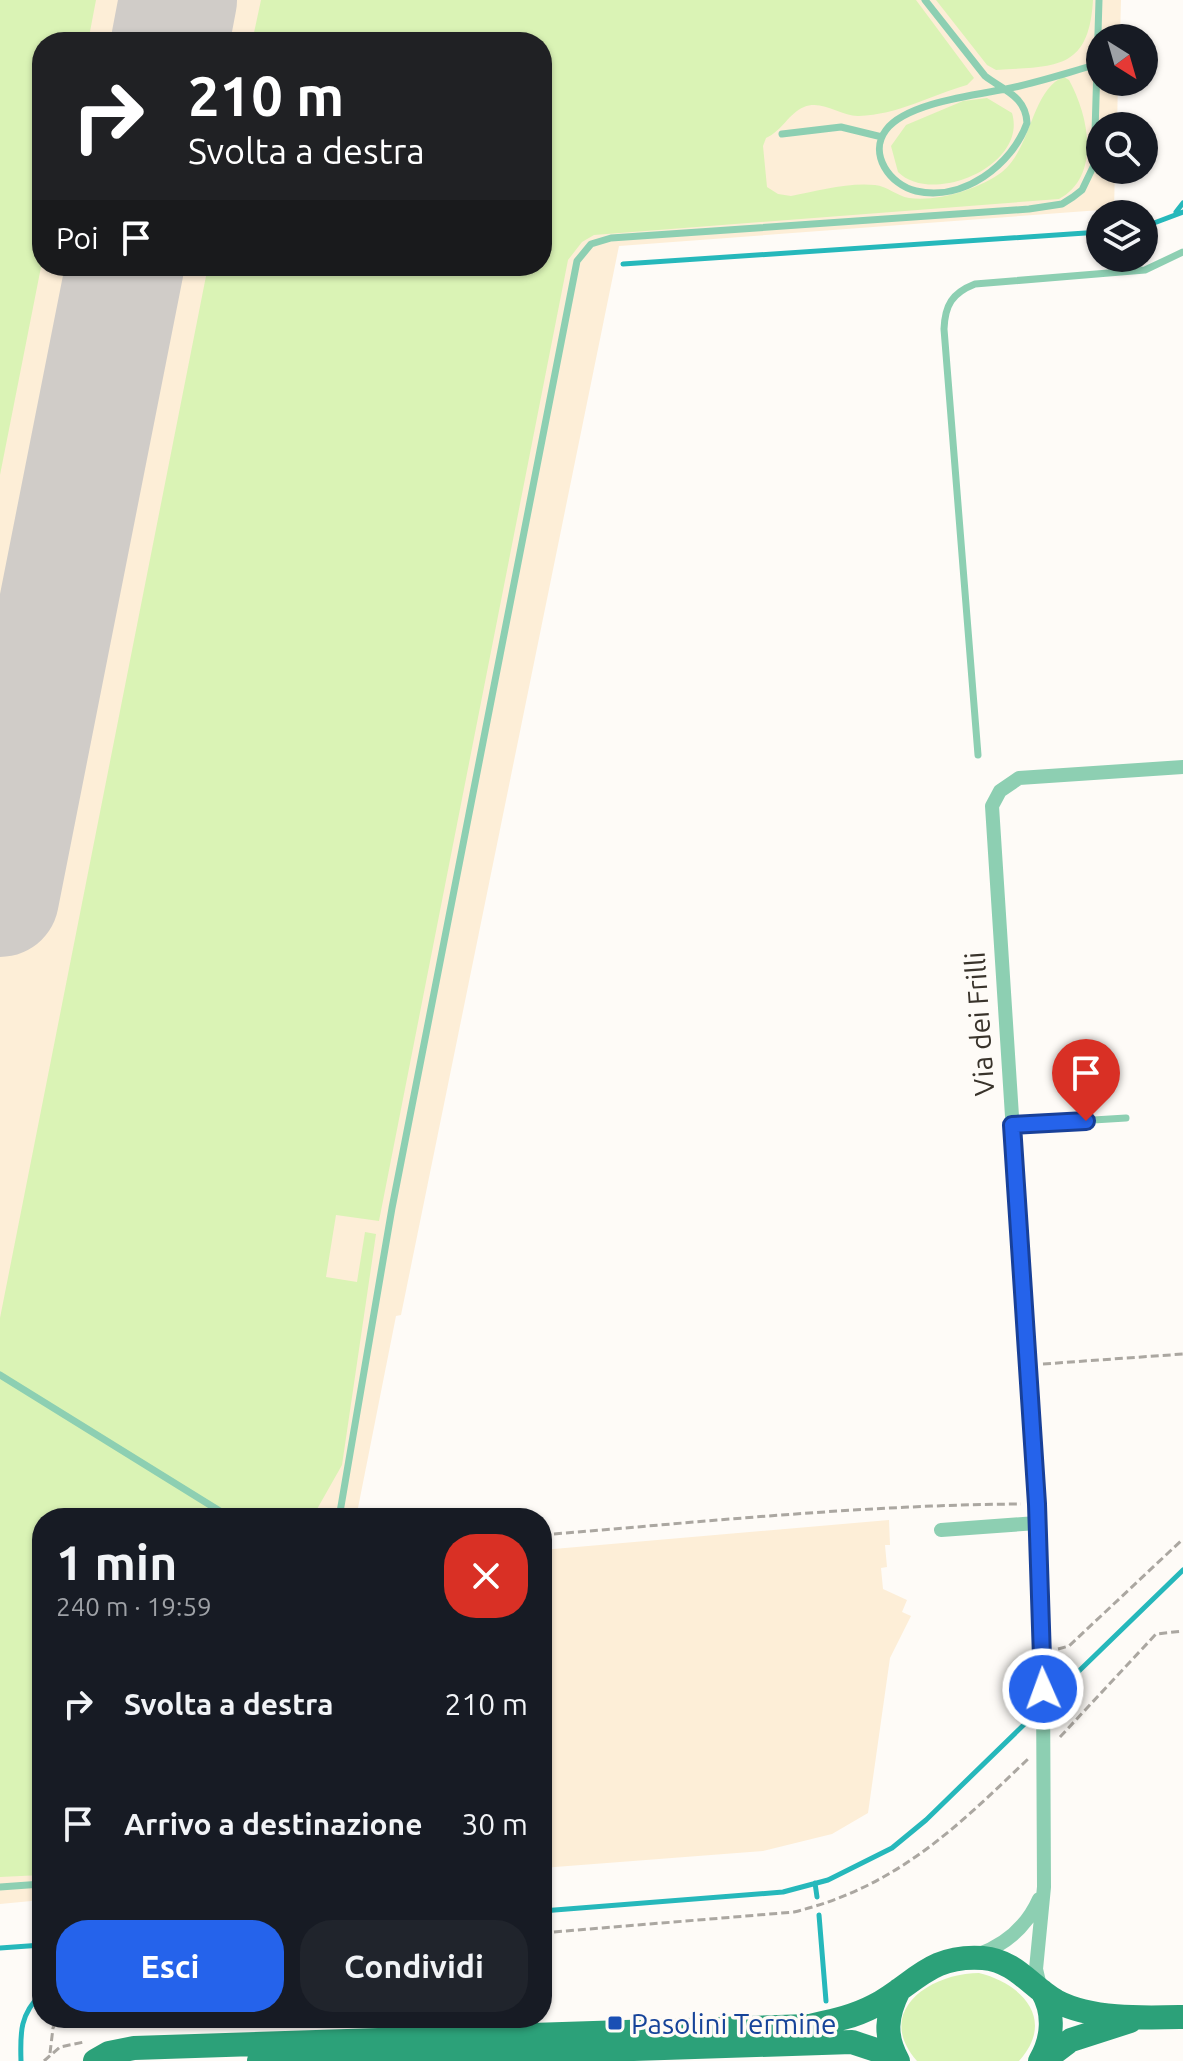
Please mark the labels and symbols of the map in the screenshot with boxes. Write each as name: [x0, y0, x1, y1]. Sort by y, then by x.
north arrow: [1086, 24, 1158, 96]
street label: Via dei Frilli: [958, 951, 1000, 1097]
pin: [1052, 1039, 1120, 1121]
position arrow: [1001, 1647, 1085, 1731]
place label: Pasolini Termine: [631, 2008, 836, 2039]
marker: Pasolini Termine: [606, 2014, 624, 2032]

